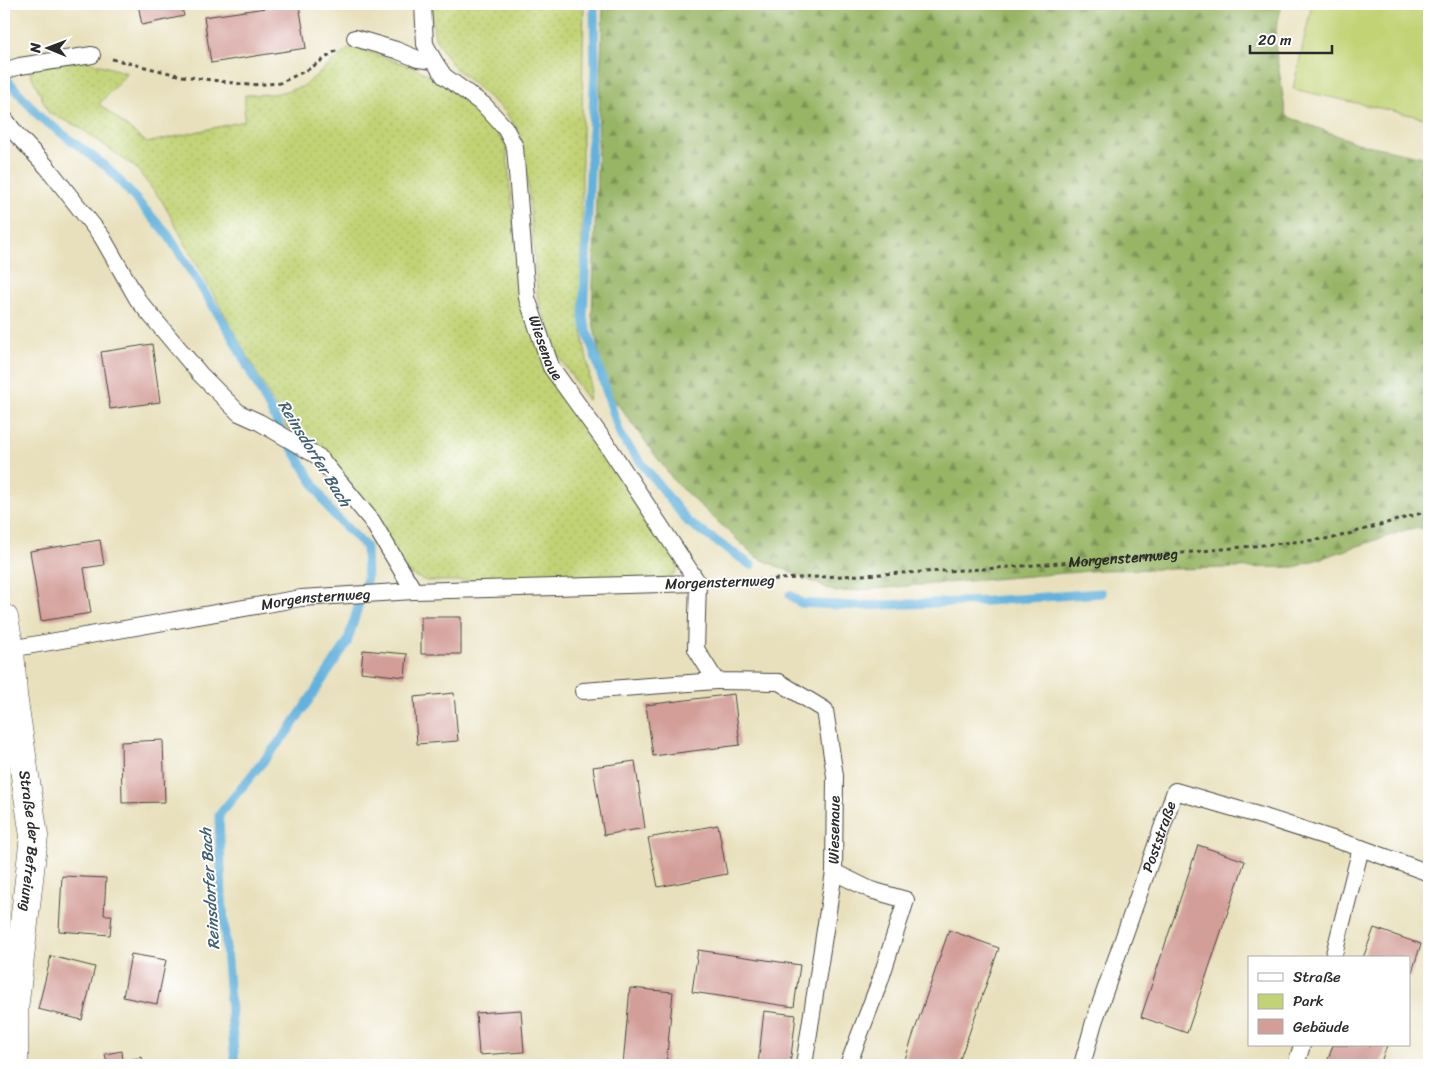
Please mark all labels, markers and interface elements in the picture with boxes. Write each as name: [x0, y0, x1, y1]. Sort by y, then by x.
north arrow: [22, 22, 72, 72]
scale bar: [1250, 22, 1333, 54]
text: 20 m: [1258, 27, 1292, 53]
text: N: [23, 42, 48, 54]
street label: Wiesenaue: [521, 312, 570, 386]
water label: Reinsdorfer Bach: [270, 394, 360, 514]
street label: Morgensternweg: [1067, 540, 1179, 575]
street label: Morgensternweg: [665, 567, 775, 597]
street label: Morgensternweg: [259, 581, 371, 618]
street label: Straße der Befreiung: [11, 768, 47, 913]
street label: Wiesenaue: [820, 796, 848, 864]
street label: Poststraße: [1134, 797, 1184, 876]
water label: Reinsdorfer Bach: [191, 826, 228, 951]
legend: [1248, 956, 1410, 1046]
text: Straße: [1293, 964, 1341, 990]
text: Park: [1293, 988, 1324, 1014]
text: Gebäude: [1293, 1014, 1349, 1040]

